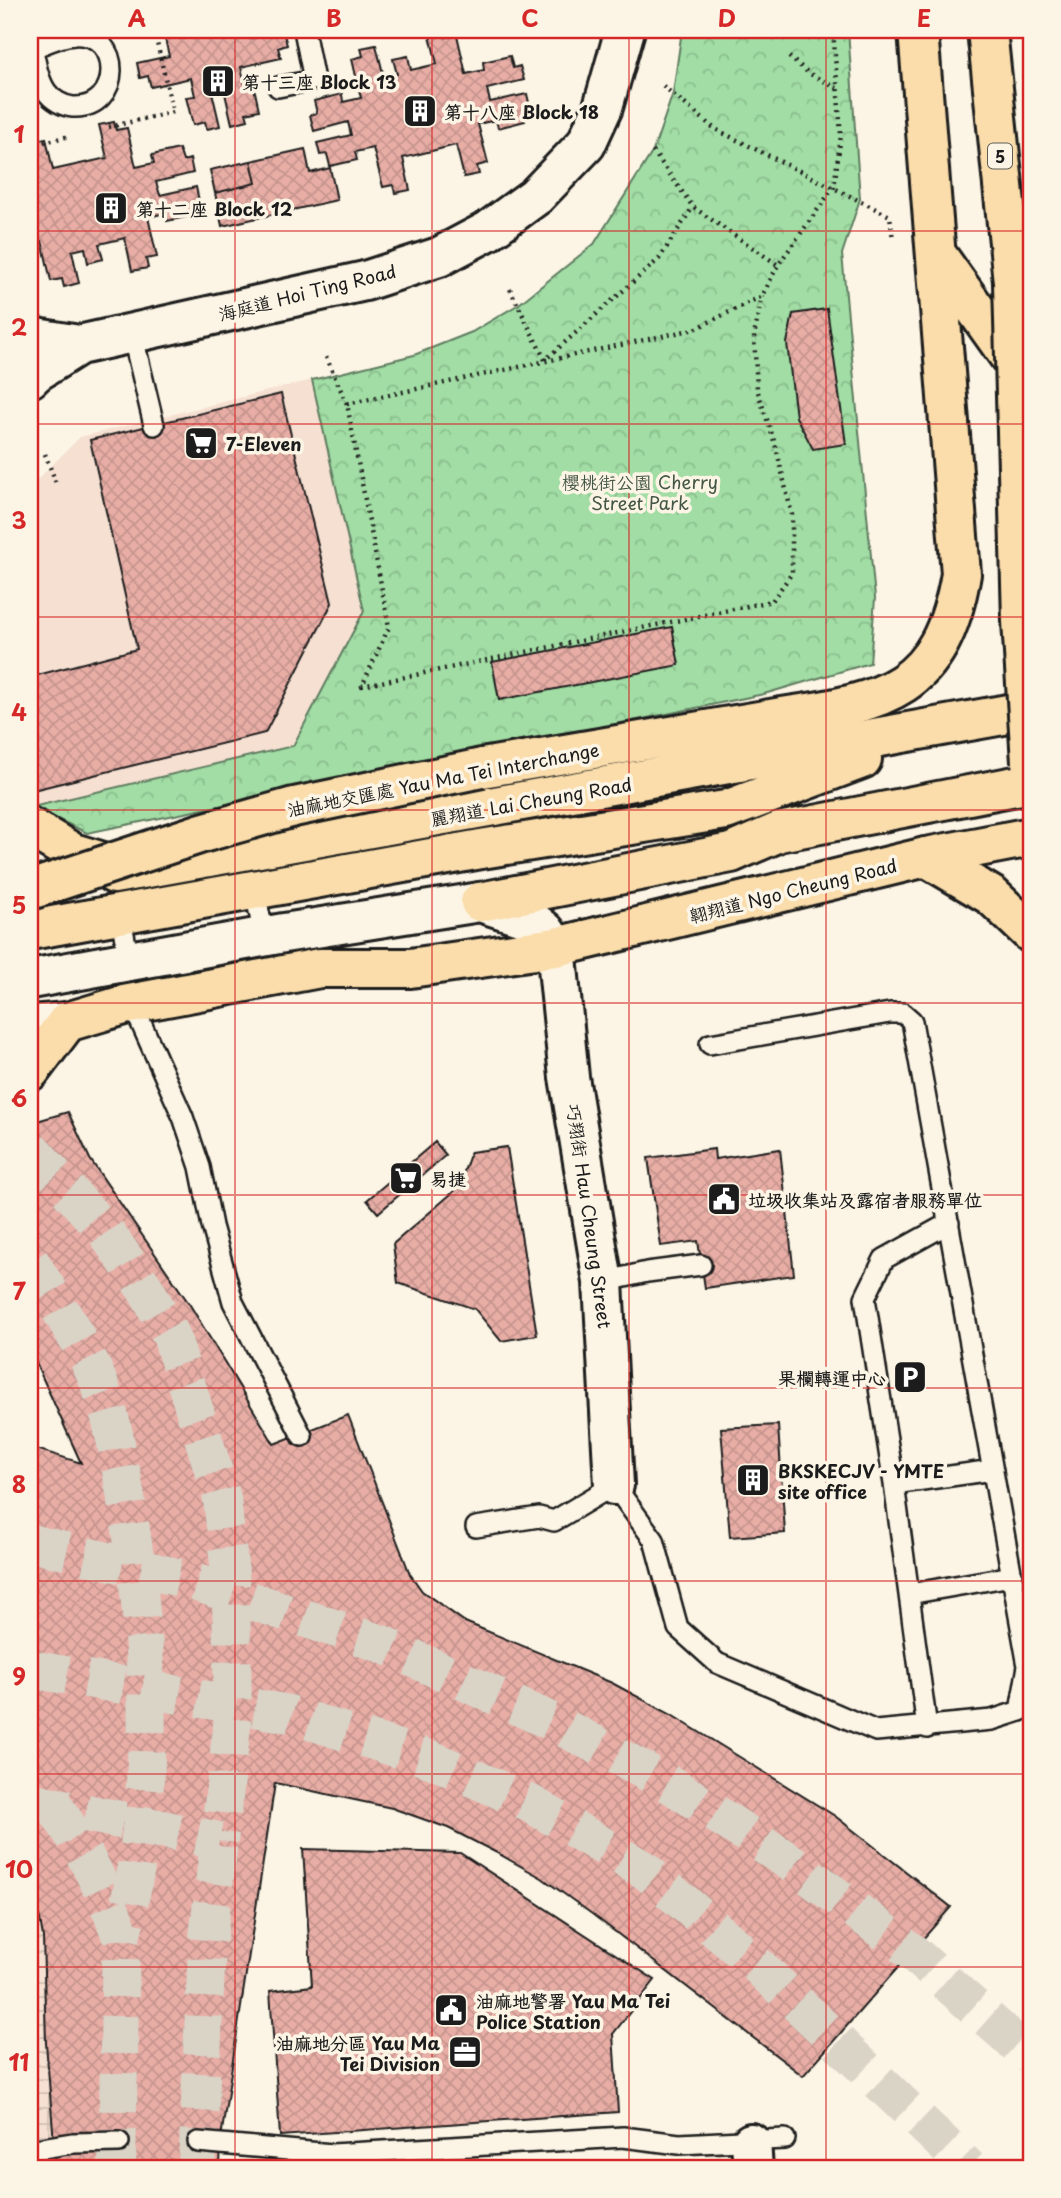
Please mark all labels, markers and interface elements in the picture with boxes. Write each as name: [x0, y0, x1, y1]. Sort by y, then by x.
text: A: [128, 0, 146, 35]
text: B: [326, 0, 342, 35]
text: C: [521, 0, 539, 35]
text: D: [718, 0, 736, 35]
text: E: [917, 0, 931, 35]
building icon: 第十三座 Block 13: [199, 62, 237, 100]
place label: 第十三座 Block 13: [242, 68, 397, 95]
building icon: 第十八座 Block 18: [401, 92, 439, 130]
place label: 第十八座 Block 18: [444, 98, 599, 125]
text: 1: [14, 116, 25, 151]
road number: 5: [988, 144, 1012, 168]
building icon: 第十二座 Block 12: [92, 189, 130, 227]
place label: 第十二座 Block 12: [136, 195, 293, 222]
street label: 海庭道 Hoi Ting Road: [215, 257, 399, 327]
text: 2: [11, 309, 27, 344]
supermarket icon: 7-Eleven: [182, 424, 220, 462]
place label: 7-Eleven: [226, 430, 301, 457]
park label: 櫻桃街公園 Cherry Street Park: [562, 468, 718, 516]
text: 3: [11, 502, 27, 537]
text: 4: [11, 694, 27, 729]
street label: 油麻地交匯處 Yau Ma Tei Interchange: [285, 735, 601, 823]
street label: 麗翔道 Lai Cheung Road: [428, 770, 634, 832]
street label: 翺翔道 Ngo Cheung Road: [686, 851, 900, 929]
text: 5: [12, 887, 26, 922]
text: 6: [11, 1080, 27, 1115]
street label: 巧翔街 Hau Cheung Street: [561, 1102, 619, 1330]
supermarket icon: 易捷: [387, 1159, 425, 1197]
place label: 易捷: [430, 1165, 466, 1192]
public building icon: 垃圾收集站及露宿者服務單位: [705, 1180, 743, 1218]
place label: 垃圾收集站及露宿者服務單位: [748, 1186, 982, 1213]
text: 7: [12, 1273, 26, 1308]
parking icon: 果欄轉運中心: [891, 1358, 929, 1396]
place label: 果欄轉運中心: [778, 1364, 886, 1391]
place label: BKSKECJV - YMTE site office: [778, 1457, 944, 1505]
building icon: BKSKECJV - YMTE site office: [734, 1461, 772, 1499]
text: 8: [12, 1466, 26, 1501]
text: 9: [12, 1658, 26, 1693]
text: 10: [5, 1851, 33, 1886]
place label: 油麻地警署 Yau Ma Tei Police Station: [476, 1987, 670, 2035]
public building icon: 油麻地警署 Yau Ma Tei Police Station: [432, 1991, 470, 2029]
place label: 油麻地分區 Yau Ma Tei Division: [276, 2029, 440, 2077]
office icon: 油麻地分區 Yau Ma Tei Division: [446, 2033, 484, 2071]
text: 11: [9, 2044, 30, 2079]

